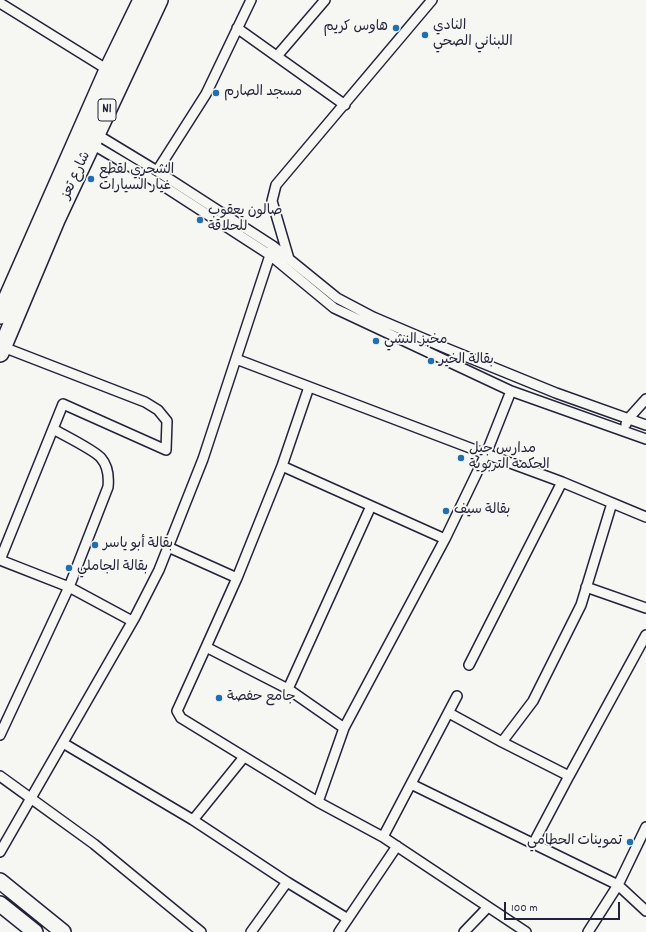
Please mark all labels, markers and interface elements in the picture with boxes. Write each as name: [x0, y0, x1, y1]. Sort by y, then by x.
place label: النادي اللبناني الصحي: [433, 19, 513, 52]
place label: هاوس كريم: [324, 20, 388, 36]
marker: هاوس كريم: [391, 23, 401, 33]
marker: النادي اللبناني الصحي: [420, 30, 430, 40]
place label: مسجد الصارم: [224, 85, 302, 101]
marker: مسجد الصارم: [211, 88, 221, 98]
road number: N1: [98, 99, 116, 121]
street label: شارع تعز: [59, 149, 95, 203]
place label: الشحري لقطع غيار السيارات: [99, 163, 174, 196]
marker: الشحري لقطع غيار السيارات: [86, 174, 96, 184]
place label: صالون يعقوب للحلاقة: [208, 204, 282, 236]
marker: صالون يعقوب للحلاقة: [195, 215, 205, 225]
place label: مخبز النشي: [384, 333, 447, 349]
marker: مخبز النشي: [371, 336, 381, 346]
place label: بقالة الخير: [439, 353, 494, 369]
marker: بقالة الخير: [426, 356, 436, 366]
place label: مدارس جيل الحكمة التربوية: [469, 442, 550, 474]
marker: مدارس جيل الحكمة التربوية: [456, 453, 466, 463]
place label: بقالة سيف: [454, 503, 510, 519]
marker: بقالة سيف: [441, 506, 451, 516]
place label: بقالة أبو ياسر: [103, 537, 173, 553]
marker: بقالة أبو ياسر: [90, 540, 100, 550]
place label: بقالة الجاملي: [77, 560, 148, 576]
marker: بقالة الجاملي: [64, 563, 74, 573]
place label: جامع حفصة: [227, 690, 296, 706]
marker: جامع حفصة: [214, 693, 224, 703]
place label: تموينات الحطامي: [527, 834, 622, 850]
marker: تموينات الحطامي: [625, 837, 635, 847]
scale bar: [506, 894, 622, 920]
text: 100 m: [511, 900, 538, 917]

